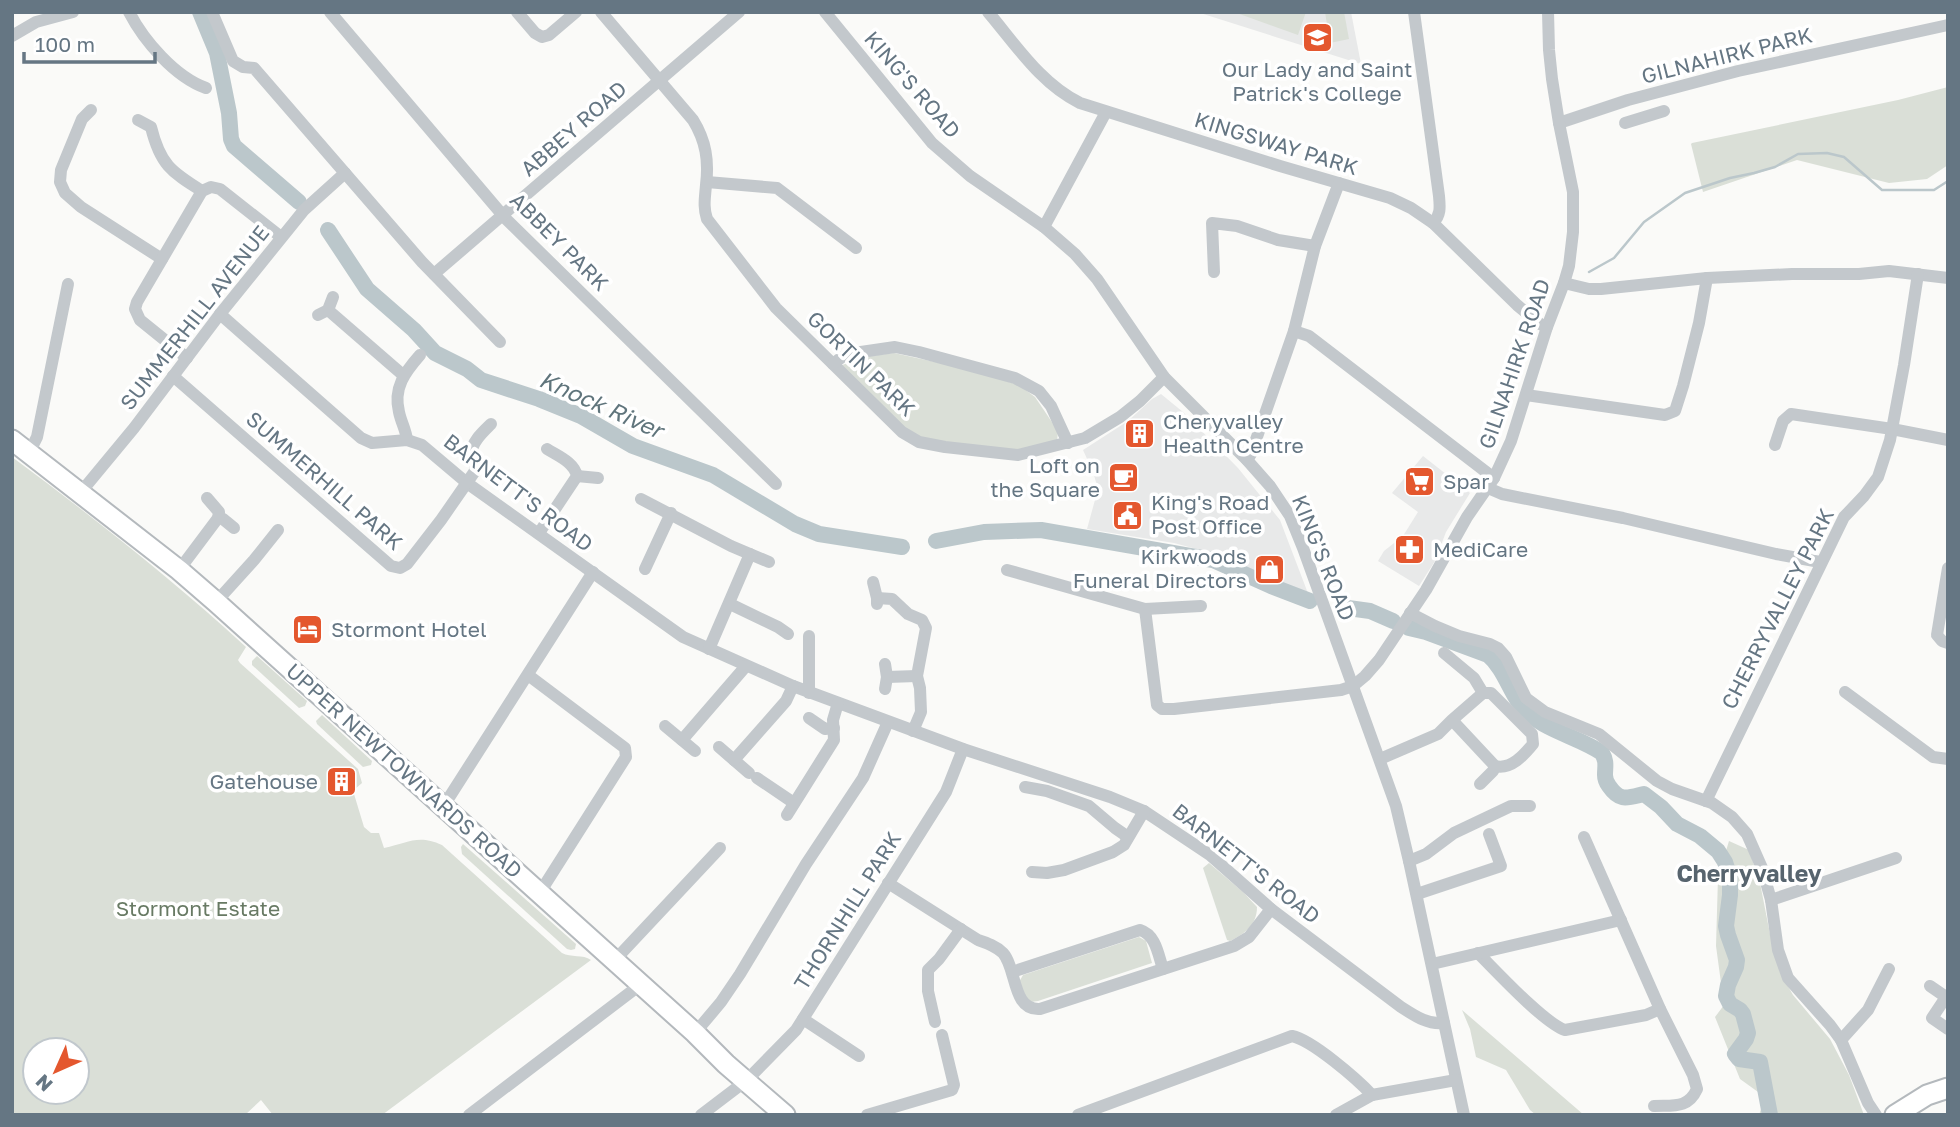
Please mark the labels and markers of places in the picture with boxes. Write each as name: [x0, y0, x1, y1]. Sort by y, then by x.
school or university icon: Our Lady and Saint Patrick's College: [1300, 21, 1334, 55]
place label: Our Lady and Saint Patrick's College: [1222, 56, 1412, 106]
place label: Cheryvalley Health Centre: [1163, 408, 1304, 458]
building icon: Cheryvalley Health Centre: [1123, 417, 1157, 451]
place label: Loft on the Square: [990, 452, 1100, 502]
cafe icon: Loft on the Square: [1106, 461, 1140, 495]
supermarket icon: Spar: [1403, 465, 1437, 499]
place label: Spar: [1443, 468, 1489, 494]
place label: King's Road Post Office: [1151, 489, 1269, 539]
public building icon: King's Road Post Office: [1111, 498, 1145, 532]
pharmacy icon: MediCare: [1393, 533, 1427, 567]
place label: MediCare: [1433, 536, 1528, 562]
place label: Kirkwoods Funeral Directors: [1073, 543, 1247, 593]
shop icon: Kirkwoods Funeral Directors: [1253, 552, 1287, 586]
hotel icon: Stormont Hotel: [291, 613, 325, 647]
place label: Stormont Hotel: [331, 616, 487, 642]
building icon: Gatehouse: [324, 765, 358, 799]
place label: Gatehouse: [209, 768, 318, 794]

